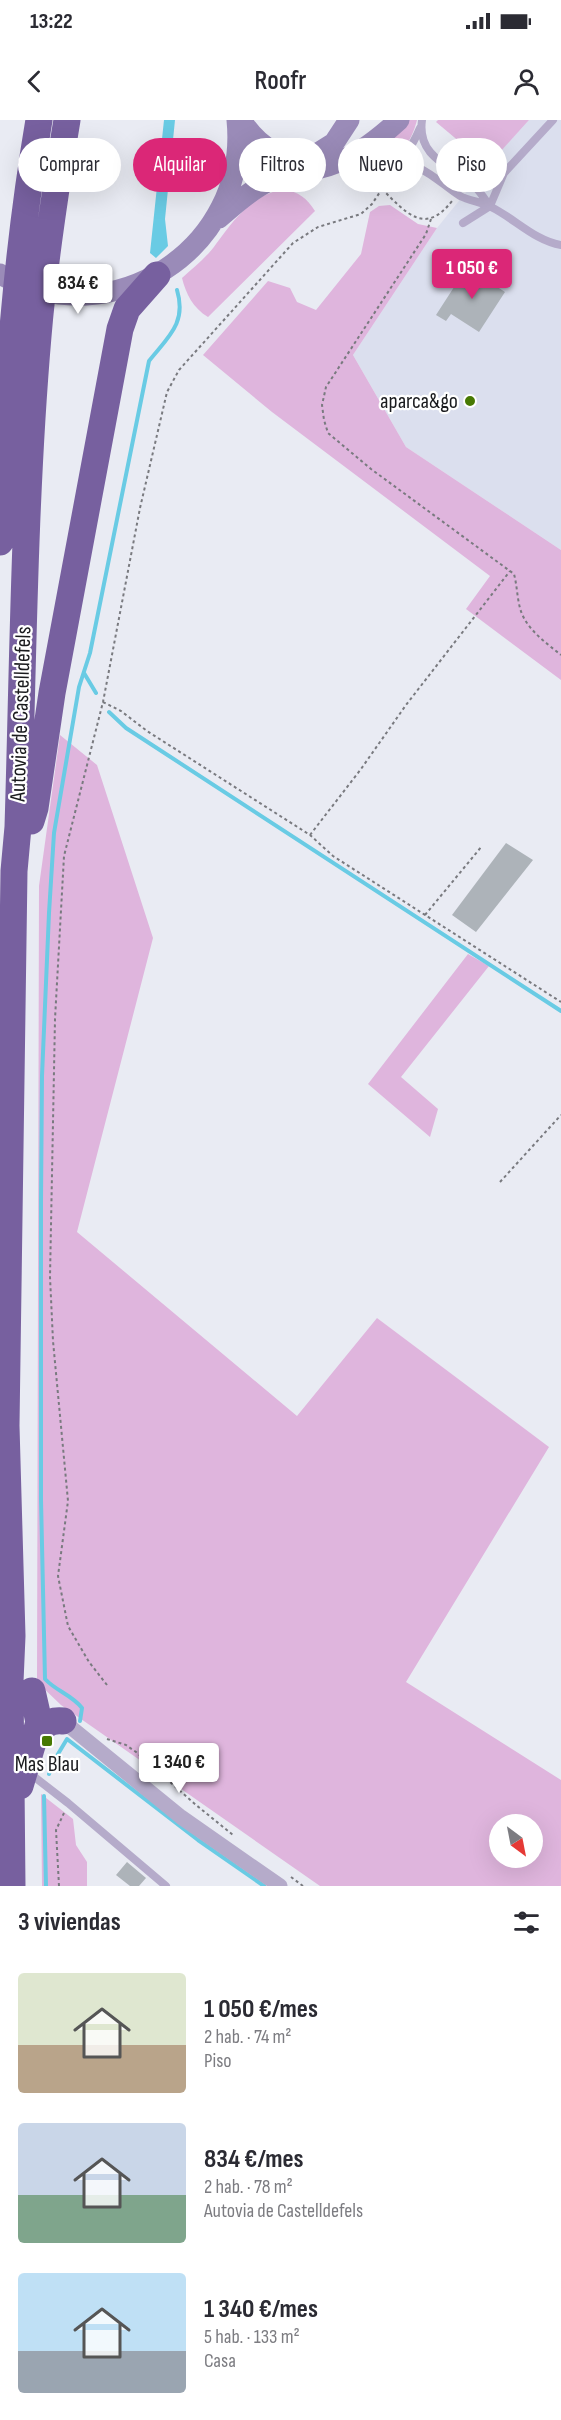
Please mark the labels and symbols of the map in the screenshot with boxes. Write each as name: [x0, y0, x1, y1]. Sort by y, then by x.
pin: 1 050 €: [417, 249, 527, 300]
pin: 834 €: [36, 264, 120, 315]
place label: aparca&go: [380, 388, 458, 415]
marker: aparca&go: [463, 394, 477, 408]
street label: Autovia de Castelldefels: [4, 626, 38, 803]
marker: Mas Blau: [40, 1734, 54, 1748]
pin: 1 340 €: [124, 1743, 234, 1794]
place label: Mas Blau: [15, 1751, 79, 1778]
north arrow: [489, 1814, 543, 1868]

